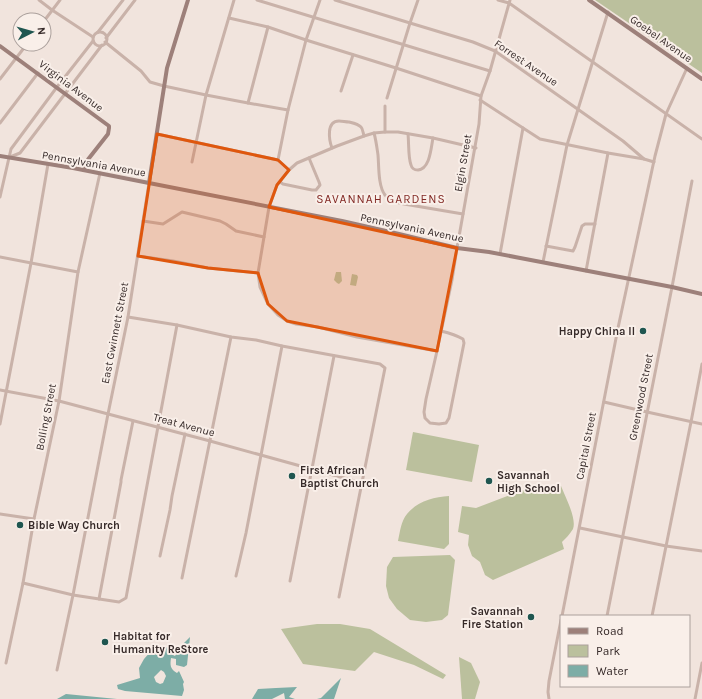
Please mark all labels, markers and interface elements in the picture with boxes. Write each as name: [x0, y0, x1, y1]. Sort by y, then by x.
north arrow: [12, 12, 52, 52]
street label: Goebel Avenue: [627, 13, 695, 65]
text: N: [35, 26, 48, 36]
street label: Forrest Avenue: [492, 37, 561, 89]
street label: Virginia Avenue: [36, 57, 106, 115]
street label: Elgin Street: [452, 133, 474, 193]
street label: Pennsylvania Avenue: [41, 148, 147, 180]
district label: SAVANNAH GARDENS: [316, 192, 446, 206]
street label: Pennsylvania Avenue: [359, 211, 465, 245]
street label: East Gwinnett Street: [99, 281, 131, 385]
place label: Happy China II: [559, 325, 635, 338]
marker: Happy China II: [638, 326, 648, 336]
street label: Greenwood Street: [626, 352, 656, 442]
street label: Bolling Street: [33, 382, 59, 452]
street label: Treat Avenue: [152, 411, 217, 440]
street label: Capital Street: [573, 411, 599, 481]
place label: First African Baptist Church: [300, 464, 379, 490]
place label: Savannah High School: [497, 469, 560, 495]
marker: First African Baptist Church: [287, 471, 297, 481]
marker: Savannah High School: [484, 476, 494, 486]
place label: Bible Way Church: [28, 519, 120, 532]
marker: Bible Way Church: [15, 520, 25, 530]
place label: Savannah Fire Station: [462, 605, 523, 631]
marker: Savannah Fire Station: [526, 612, 536, 622]
legend: [560, 615, 690, 687]
text: Road: [596, 624, 624, 638]
place label: Habitat for Humanity ReStore: [113, 630, 208, 656]
marker: Habitat for Humanity ReStore: [100, 637, 110, 647]
text: Park: [596, 644, 621, 658]
text: Water: [596, 664, 629, 678]

